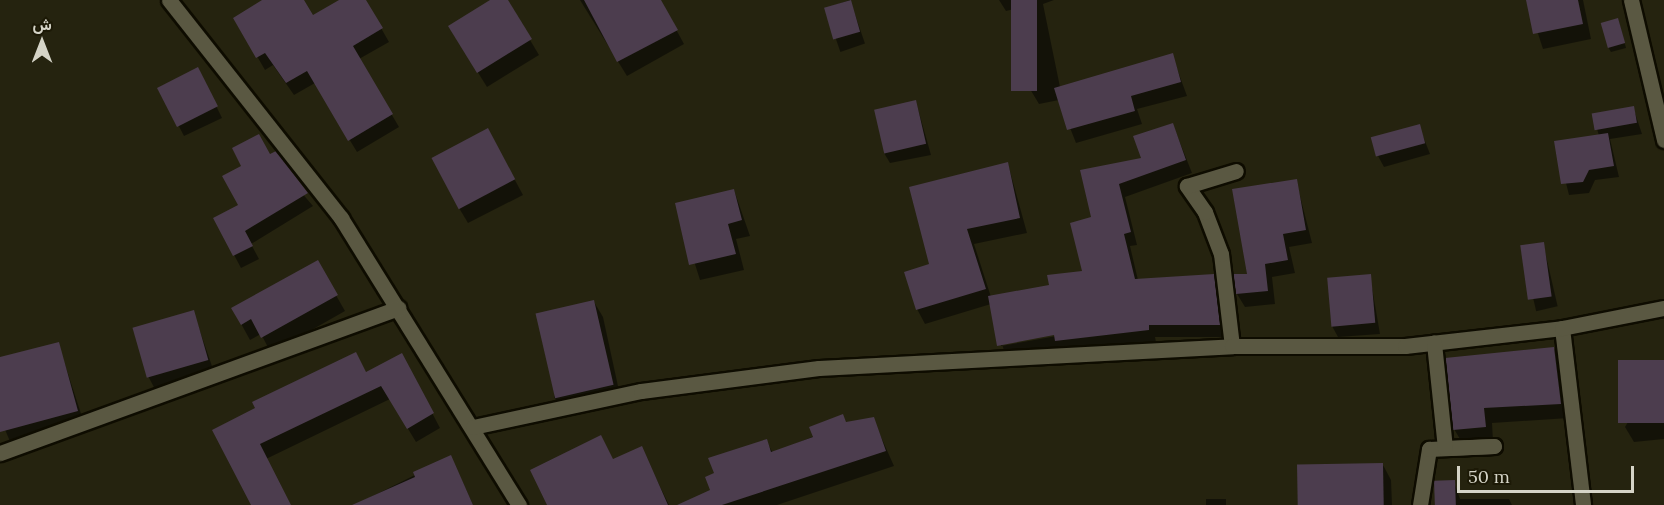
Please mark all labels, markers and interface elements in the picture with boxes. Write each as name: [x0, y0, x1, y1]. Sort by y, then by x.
north arrow: [12, 12, 72, 72]
text: ش: [32, 14, 52, 34]
scale bar: [1460, 454, 1637, 492]
text: 50 m: [1468, 465, 1510, 488]

